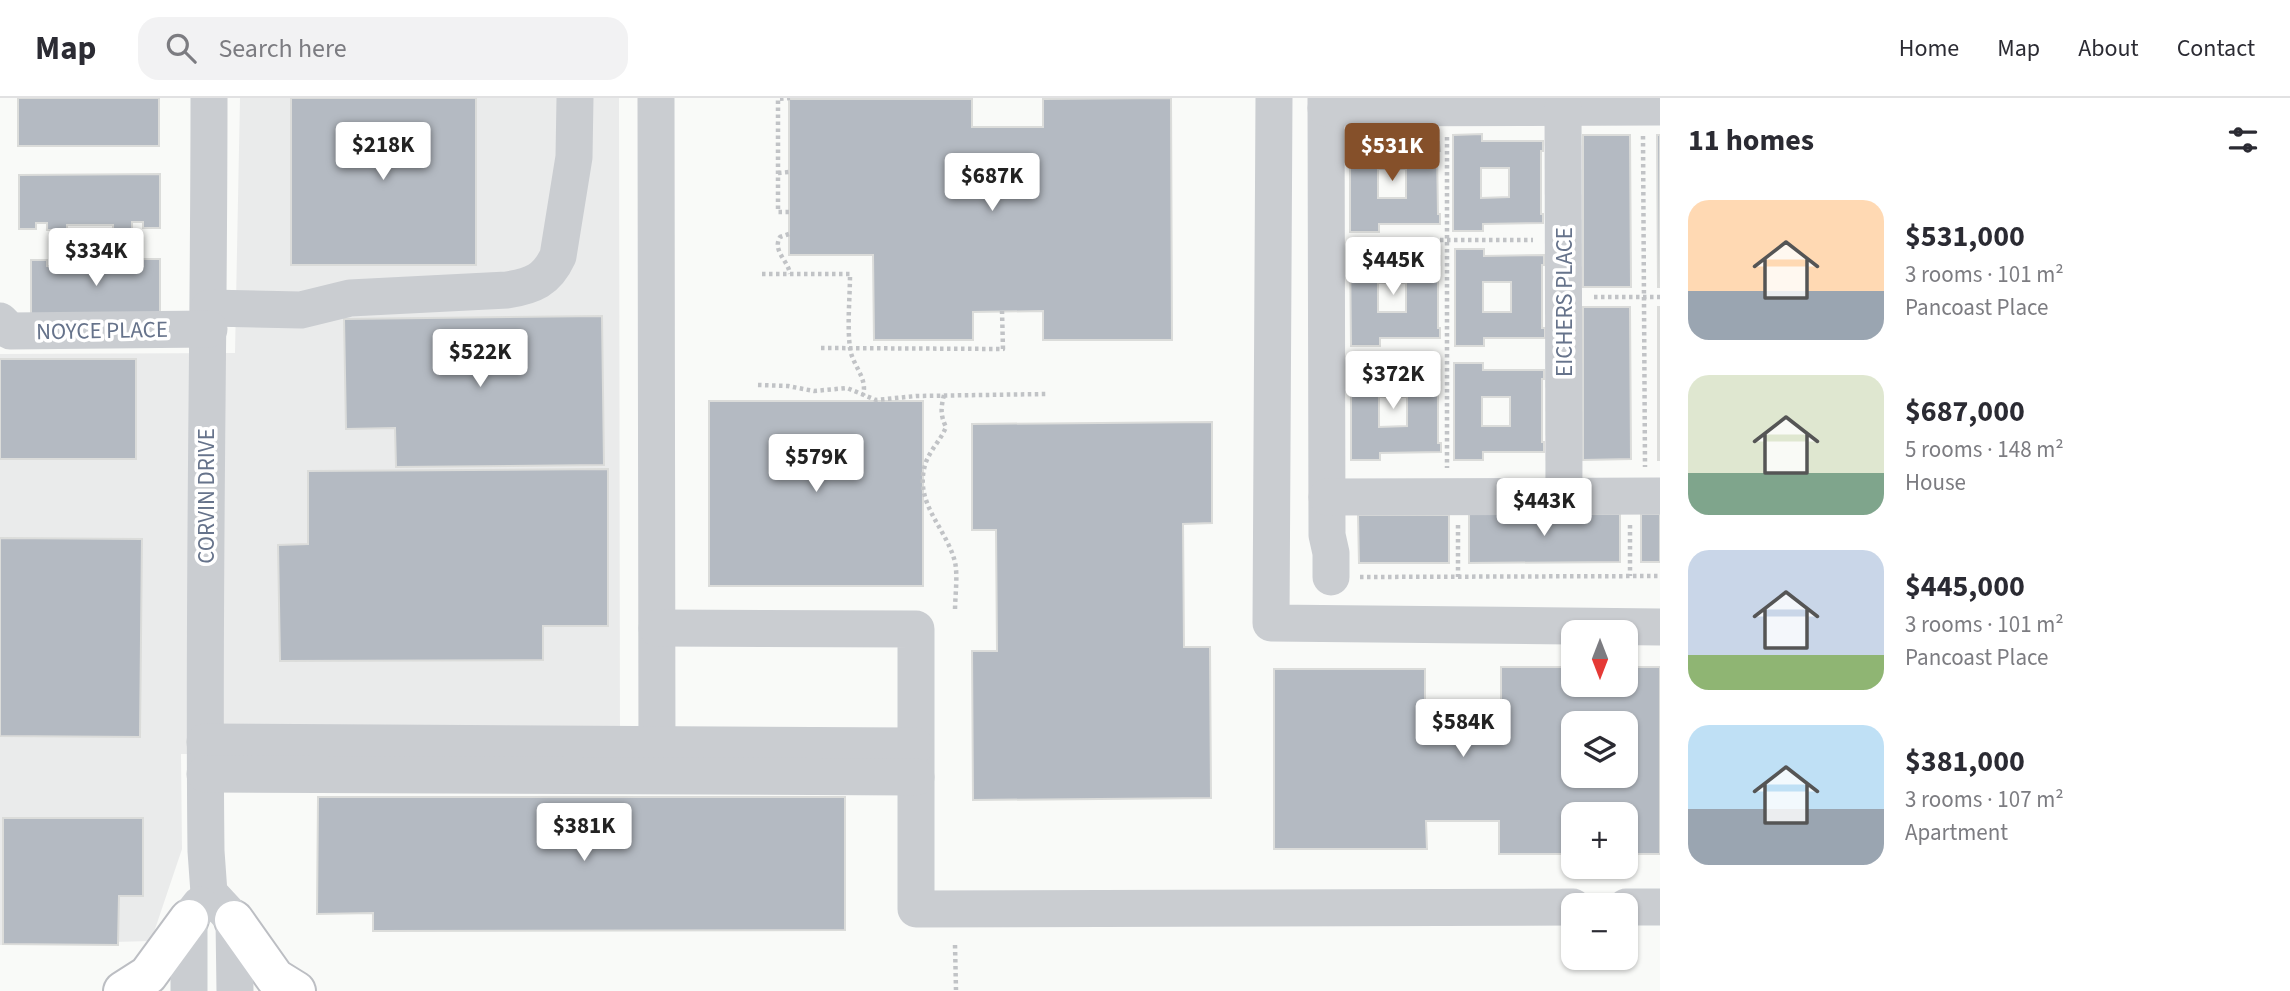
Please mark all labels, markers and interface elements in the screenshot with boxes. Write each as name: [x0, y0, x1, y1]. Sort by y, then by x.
search box: [138, 17, 628, 80]
text: Map: [35, 25, 96, 72]
icon: search: [162, 29, 200, 67]
text: Search here: [218, 30, 347, 67]
text: Home: [1899, 31, 1959, 66]
text: Map: [1997, 31, 2040, 66]
text: About: [2078, 31, 2139, 66]
text: Contact: [2177, 31, 2255, 66]
text: 11 homes: [1688, 119, 1814, 162]
icon: filters: [2224, 121, 2262, 159]
pin: $218K: [334, 122, 432, 182]
pin: $531K: [1343, 123, 1441, 183]
text: $218K: [352, 128, 414, 161]
text: $531K: [1361, 129, 1423, 162]
pin: $687K: [943, 153, 1041, 213]
text: $687K: [961, 159, 1023, 192]
text: $531,000: [1905, 215, 2025, 258]
street label: EICHERS PLACE: [1548, 227, 1581, 377]
pin: $334K: [47, 228, 145, 288]
icon: home: [1744, 228, 1828, 312]
text: $334K: [65, 234, 127, 267]
pin: $445K: [1344, 238, 1442, 297]
text: $445K: [1362, 243, 1424, 276]
text: 3 rooms · 101 m²: [1905, 258, 2064, 291]
text: Pancoast Place: [1905, 291, 2048, 324]
street label: NOYCE PLACE: [36, 313, 168, 348]
pin: $522K: [431, 330, 529, 389]
text: $522K: [449, 335, 511, 368]
pin: $372K: [1344, 352, 1442, 411]
text: $372K: [1362, 357, 1424, 390]
text: $687,000: [1905, 390, 2025, 433]
icon: home: [1744, 403, 1828, 487]
street label: CORVIN DRIVE: [190, 428, 223, 564]
text: 5 rooms · 148 m²: [1905, 433, 2064, 466]
pin: $579K: [767, 434, 865, 494]
text: $579K: [785, 440, 847, 473]
text: House: [1905, 466, 1966, 499]
pin: $443K: [1495, 478, 1593, 538]
text: $443K: [1513, 484, 1575, 517]
text: $445,000: [1905, 565, 2025, 608]
icon: home: [1744, 578, 1828, 662]
text: 3 rooms · 101 m²: [1905, 608, 2064, 641]
north arrow: [1561, 620, 1638, 696]
map controls: [1561, 620, 1638, 970]
text: Pancoast Place: [1905, 641, 2048, 674]
pin: $584K: [1414, 700, 1512, 759]
text: $584K: [1432, 705, 1494, 738]
button: layers: [1561, 711, 1638, 788]
text: $381,000: [1905, 740, 2025, 783]
icon: home: [1744, 753, 1828, 837]
text: 3 rooms · 107 m²: [1905, 783, 2064, 816]
button: +: [1561, 802, 1638, 879]
pin: $381K: [535, 804, 633, 863]
text: $381K: [553, 809, 615, 842]
text: Apartment: [1905, 816, 2008, 849]
button: −: [1561, 893, 1638, 970]

